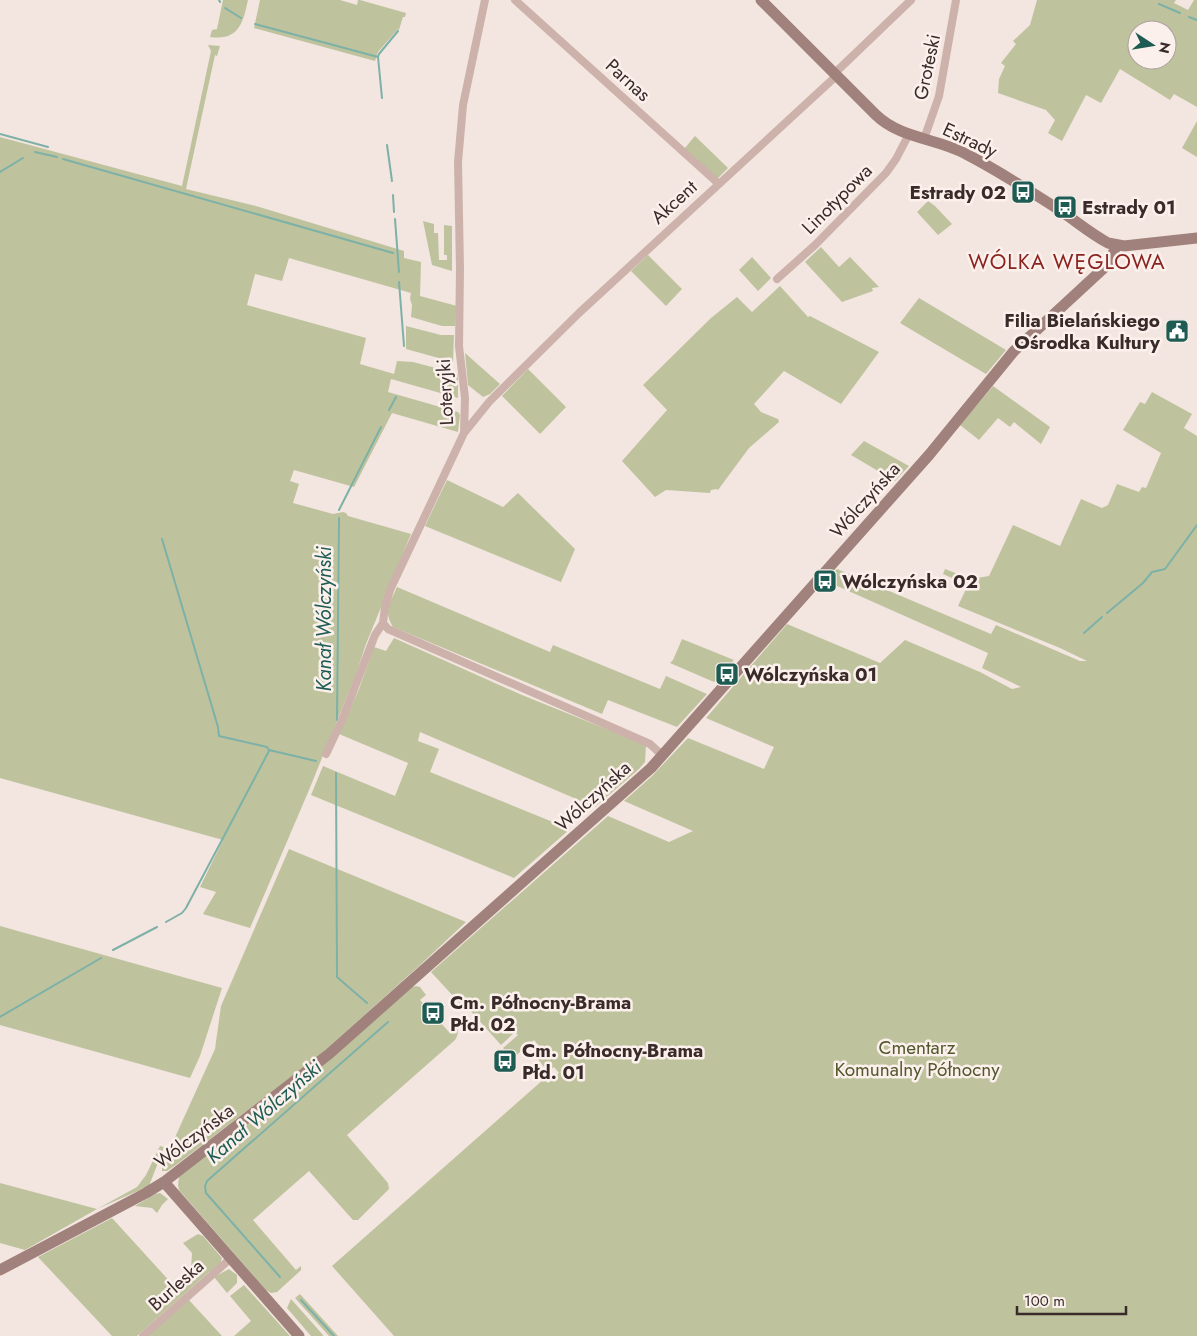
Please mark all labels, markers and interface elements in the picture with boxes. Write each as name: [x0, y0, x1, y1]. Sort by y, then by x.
north arrow: [1127, 20, 1177, 70]
street label: Groteski: [907, 32, 947, 102]
text: N: [1154, 40, 1176, 55]
street label: Parnas: [600, 52, 657, 108]
street label: Estrady: [938, 116, 1002, 165]
street label: Linotypowa: [796, 158, 878, 240]
street label: Akcent: [645, 174, 703, 230]
place label: Estrady 02: [909, 179, 1006, 206]
bus stop icon: Estrady 02: [1010, 179, 1036, 205]
bus stop icon: Estrady 01: [1052, 194, 1078, 220]
place label: Estrady 01: [1082, 194, 1176, 221]
district label: WÓLKA WĘGLOWA: [968, 247, 1166, 277]
place label: Filia Bielańskiego Ośrodka Kultury: [1004, 307, 1161, 356]
public building icon: Filia Bielańskiego Ośrodka Kultury: [1164, 318, 1190, 344]
street label: Loteryjki: [430, 358, 460, 426]
street label: Wólczyńska: [824, 456, 906, 544]
water label: Kanał Wólczyński: [310, 546, 339, 692]
bus stop icon: Wólczyńska 02: [812, 568, 838, 594]
place label: Wólczyńska 02: [842, 568, 978, 595]
bus stop icon: Wólczyńska 01: [714, 661, 740, 687]
place label: Wólczyńska 01: [744, 661, 877, 688]
street label: Wólczyńska: [549, 755, 637, 837]
place label: Cm. Północny-Brama Płd. 02: [450, 989, 631, 1038]
bus stop icon: Cm. Północny-Brama Płd. 02: [420, 1000, 446, 1026]
park label: Cmentarz Komunalny Północny: [834, 1034, 1000, 1083]
place label: Cm. Północny-Brama Płd. 01: [522, 1037, 703, 1086]
bus stop icon: Cm. Północny-Brama Płd. 01: [492, 1048, 518, 1074]
water label: Kanał Wólczyński: [200, 1053, 329, 1171]
street label: Wólczyńska: [148, 1097, 240, 1175]
street label: Burleska: [142, 1253, 210, 1317]
scale bar: [1017, 1284, 1126, 1316]
text: 100 m: [1024, 1290, 1065, 1312]

